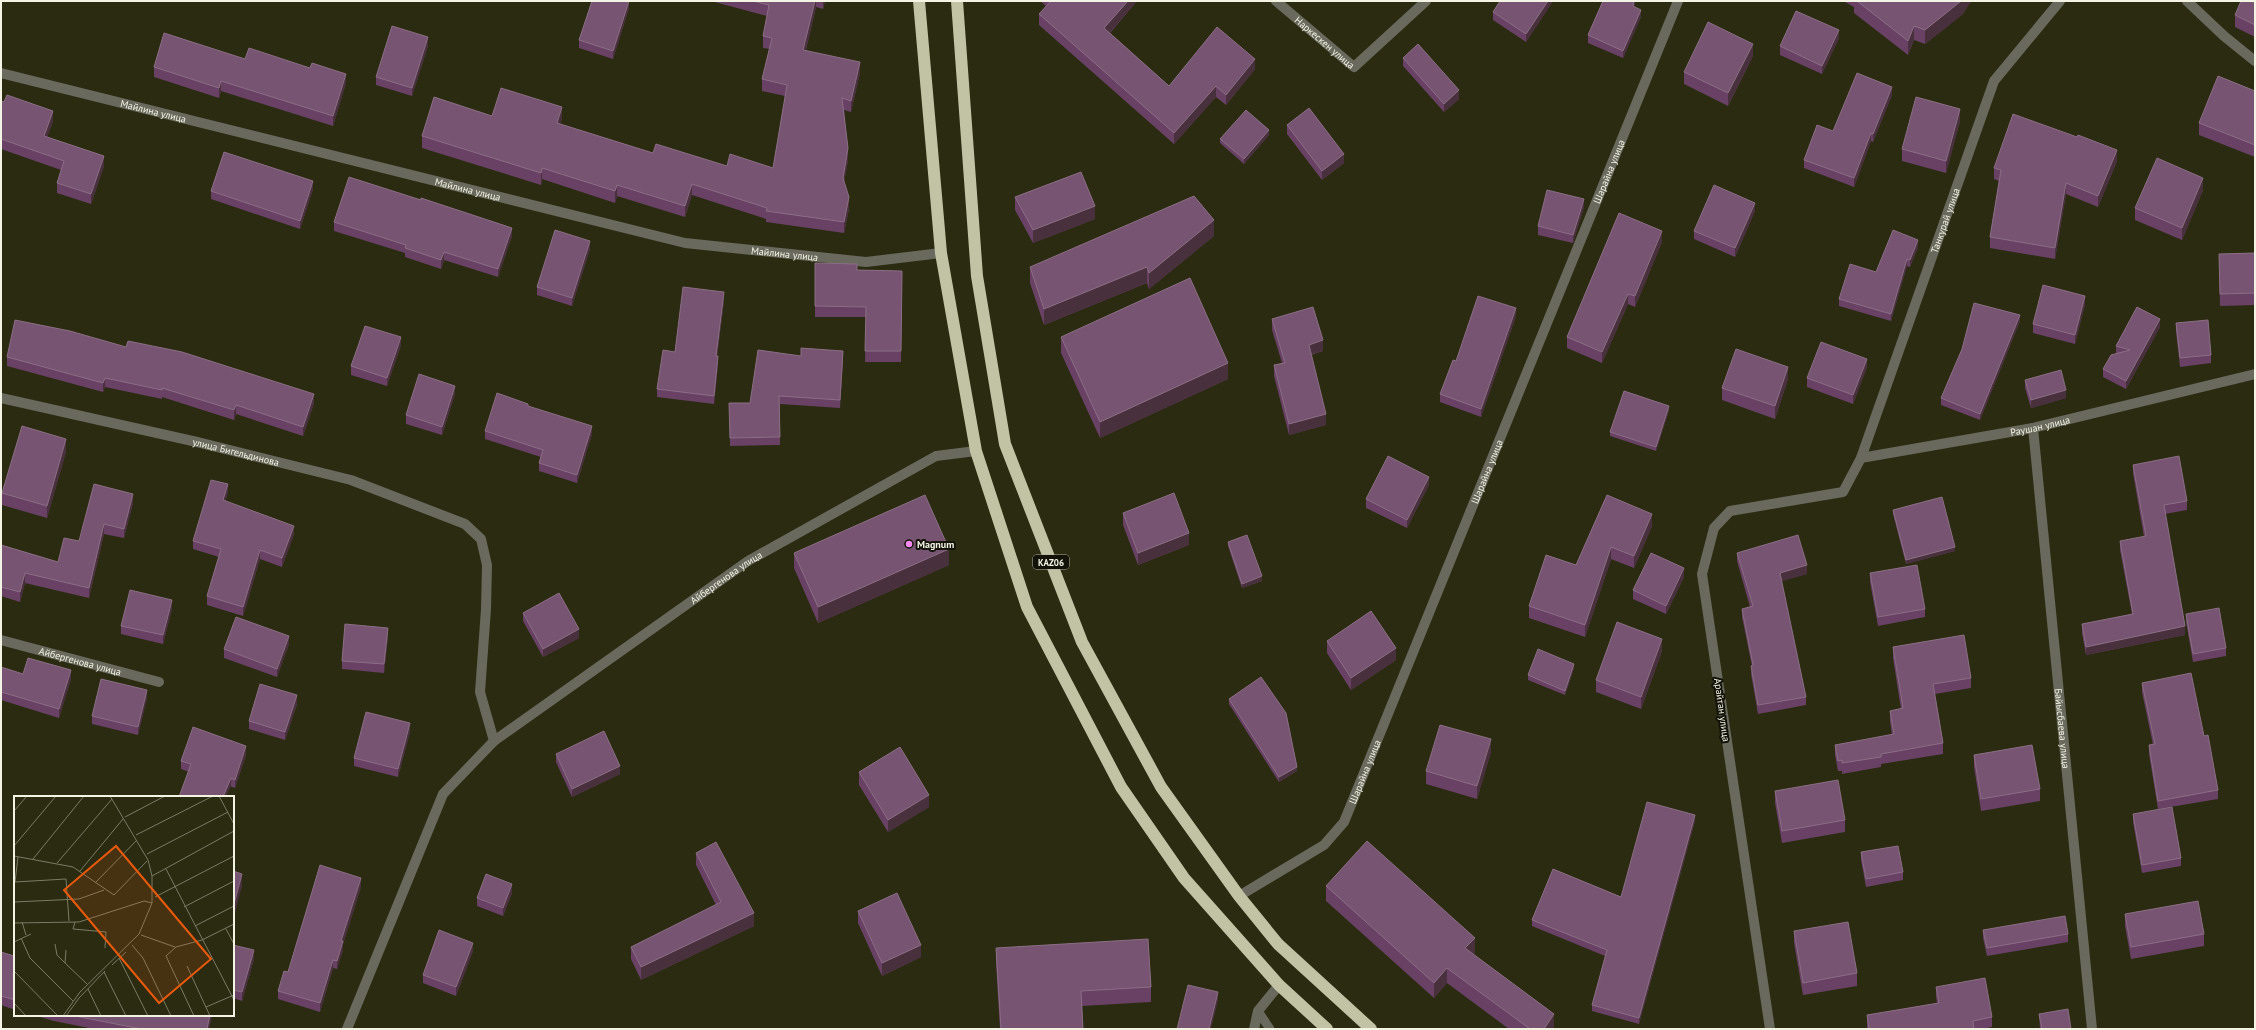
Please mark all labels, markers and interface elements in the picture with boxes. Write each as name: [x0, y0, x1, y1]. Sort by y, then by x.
street label: Наркескен улица: [1292, 13, 1358, 71]
street label: Майлина улица: [119, 96, 188, 125]
street label: Шарайна улица: [1590, 137, 1628, 205]
street label: Майлина улица: [434, 175, 502, 203]
street label: Танкурай улица: [1927, 186, 1962, 255]
street label: Майлина улица: [750, 243, 819, 263]
street label: Раушан улица: [2009, 413, 2071, 438]
street label: улица Бигельдинова: [191, 435, 281, 469]
street label: Шарайна улица: [1468, 437, 1505, 506]
place label: Magnum: [917, 538, 954, 551]
marker: Magnum: [904, 539, 914, 549]
street label: Айбергенова улица: [687, 548, 764, 607]
road number: KАZ06: [1033, 555, 1069, 569]
street label: Айбергенова улица: [38, 644, 123, 678]
street label: Арайтан улица: [1711, 677, 1733, 743]
street label: Байысбаева улица: [2052, 688, 2073, 769]
street label: Шарайна улица: [1346, 738, 1383, 806]
inset map: [14, 796, 234, 1016]

